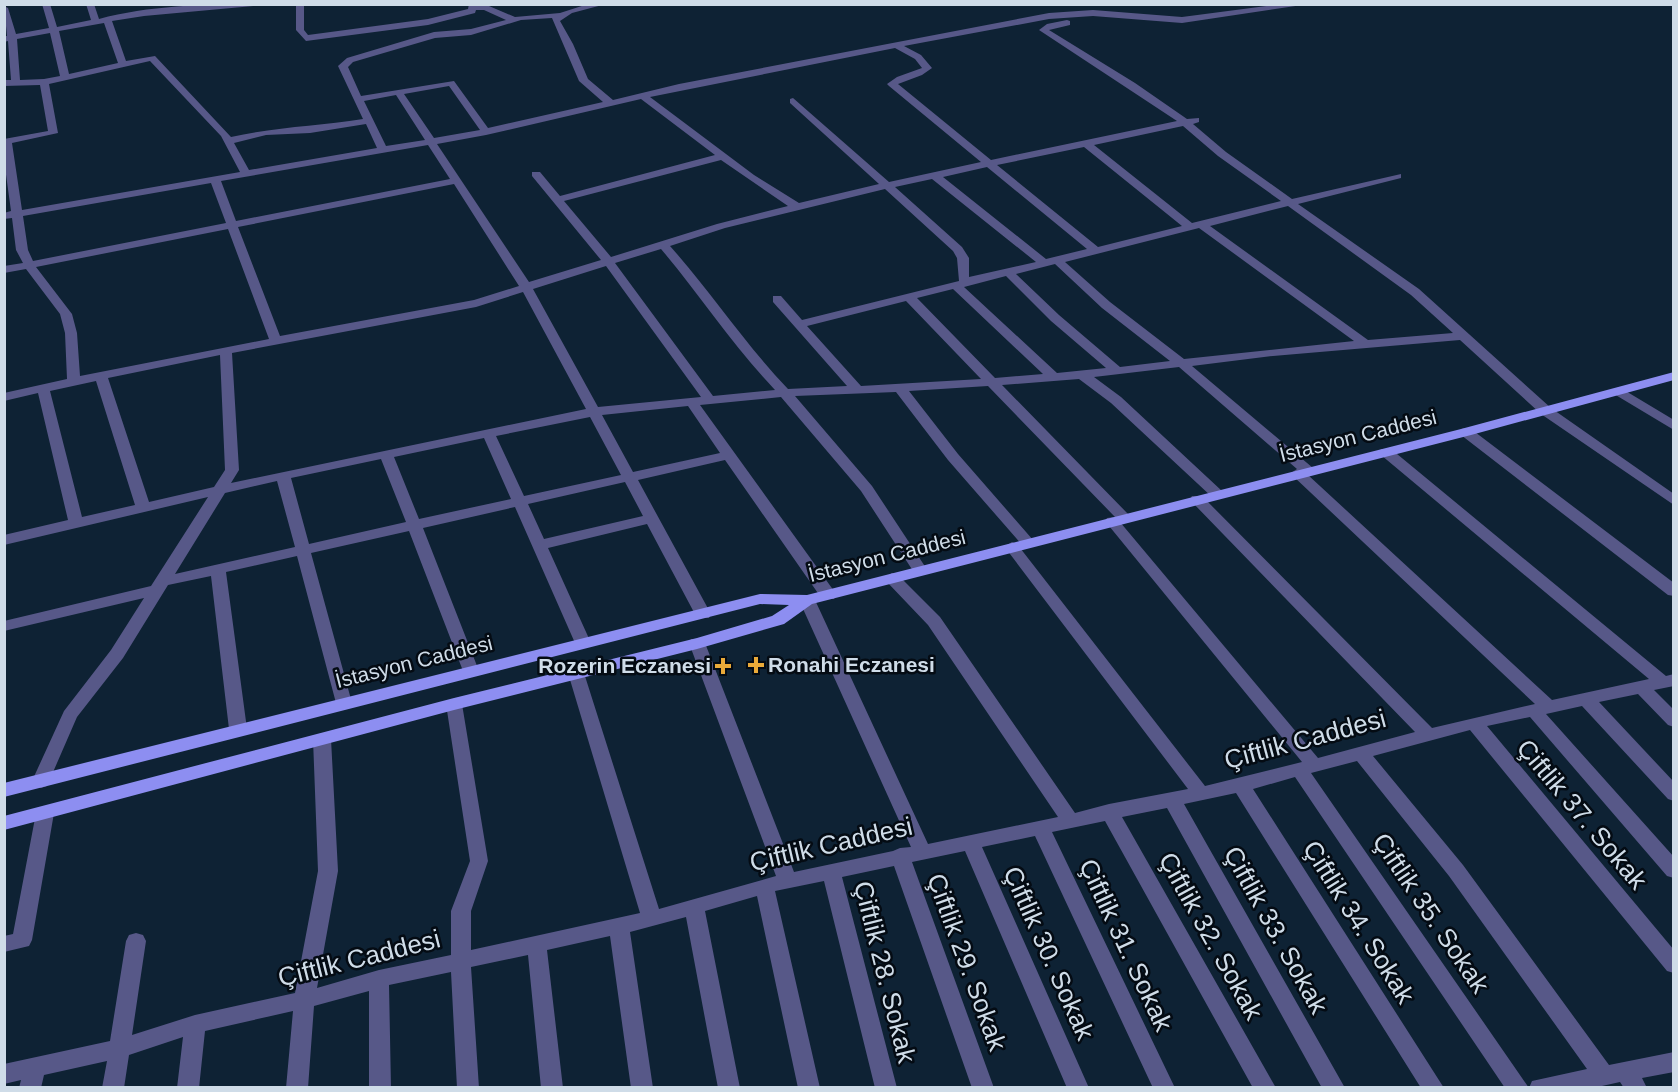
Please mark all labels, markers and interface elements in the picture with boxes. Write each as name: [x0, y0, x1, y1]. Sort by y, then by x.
street label: İstasyon Caddesi: [1277, 405, 1439, 466]
street label: İstasyon Caddesi: [806, 525, 968, 586]
street label: İstasyon Caddesi: [333, 631, 495, 692]
place label: Ronahi Eczanesi: [768, 653, 935, 676]
place label: Rozerin Eczanesi: [538, 654, 711, 677]
marker: Ronahi Eczanesi: [749, 658, 763, 672]
marker: Rozerin Eczanesi: [716, 659, 730, 673]
street label: Çiftlik Caddesi: [1221, 703, 1389, 775]
street label: Çiftlik 37. Sokak: [1511, 733, 1654, 896]
street label: Çiftlik Caddesi: [747, 811, 915, 877]
street label: Çiftlik 35. Sokak: [1366, 827, 1496, 999]
street label: Çiftlik 34. Sokak: [1297, 835, 1422, 1010]
street label: Çiftlik 33. Sokak: [1218, 841, 1335, 1020]
street label: Çiftlik 32. Sokak: [1153, 847, 1270, 1026]
street label: Çiftlik 31. Sokak: [1073, 854, 1179, 1037]
street label: Çiftlik 30. Sokak: [997, 862, 1101, 1045]
street label: Çiftlik 29. Sokak: [921, 869, 1013, 1056]
street label: Çiftlik 28. Sokak: [848, 878, 922, 1067]
street label: Çiftlik Caddesi: [275, 923, 443, 993]

